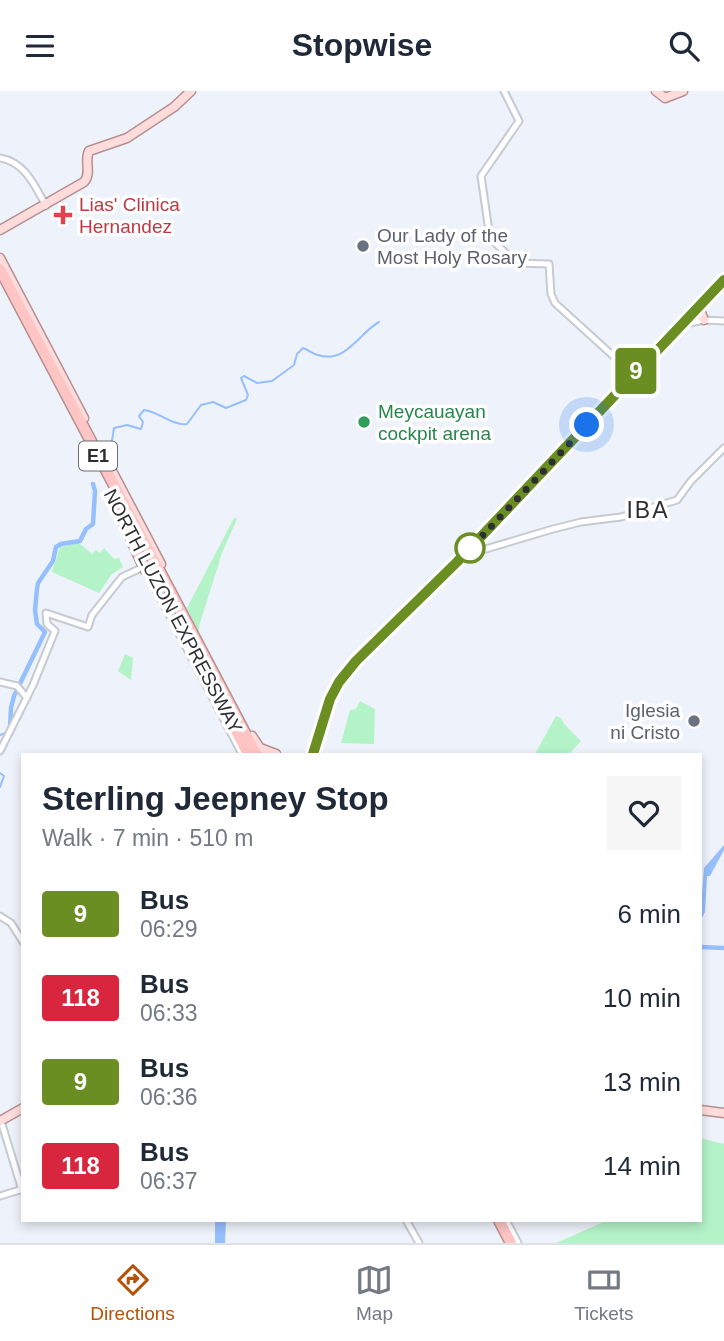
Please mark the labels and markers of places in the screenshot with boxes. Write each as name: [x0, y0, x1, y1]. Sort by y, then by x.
place label: Lias' Clinica Hernandez: [79, 194, 180, 237]
marker: Lias' Clinica Hernandez: [53, 205, 73, 225]
place label: Our Lady of the Most Holy Rosary: [377, 225, 527, 268]
marker: Our Lady of the Most Holy Rosary: [355, 238, 371, 254]
place label: Meycauayan cockpit arena: [378, 401, 491, 444]
marker: Meycauayan cockpit arena: [356, 414, 372, 430]
unlabelled marker: [455, 533, 485, 563]
place label: Iglesia ni Cristo: [610, 700, 680, 743]
marker: Iglesia ni Cristo: [686, 713, 702, 729]

